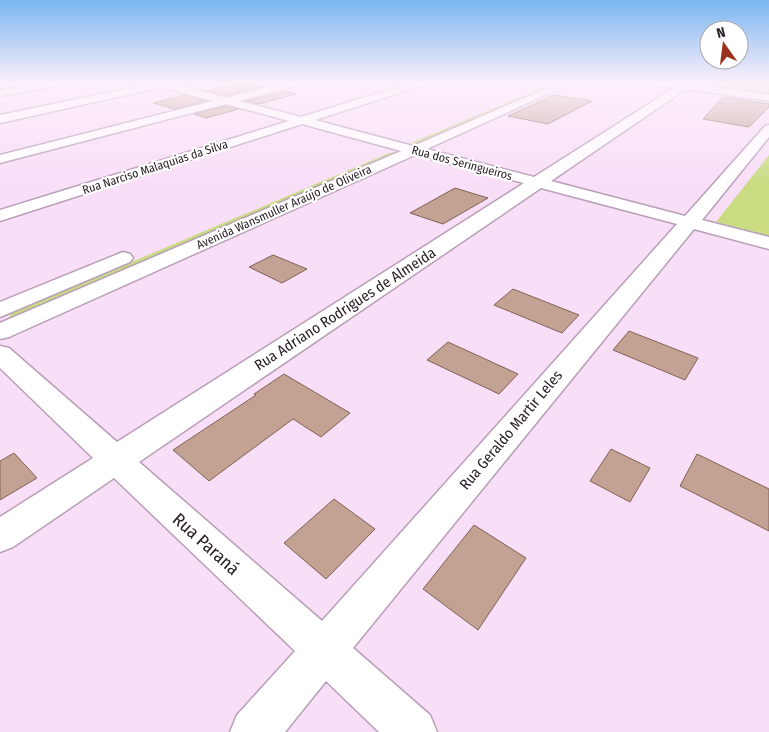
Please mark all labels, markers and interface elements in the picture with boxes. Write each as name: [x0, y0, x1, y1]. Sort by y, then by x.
north arrow: [699, 20, 749, 70]
text: N: [715, 24, 727, 42]
street label: Rua Narciso Malaquias da Silva: [81, 137, 230, 197]
street label: Rua dos Seringueiros: [410, 143, 514, 183]
street label: Avenida Wansmuller Araújo de Oliveira: [194, 162, 374, 252]
street label: Rua Adriano Rodrigues de Almeida: [251, 244, 439, 374]
street label: Rua Geraldo Martir Leles: [456, 367, 566, 493]
street label: Rua Paraná: [168, 508, 244, 580]

